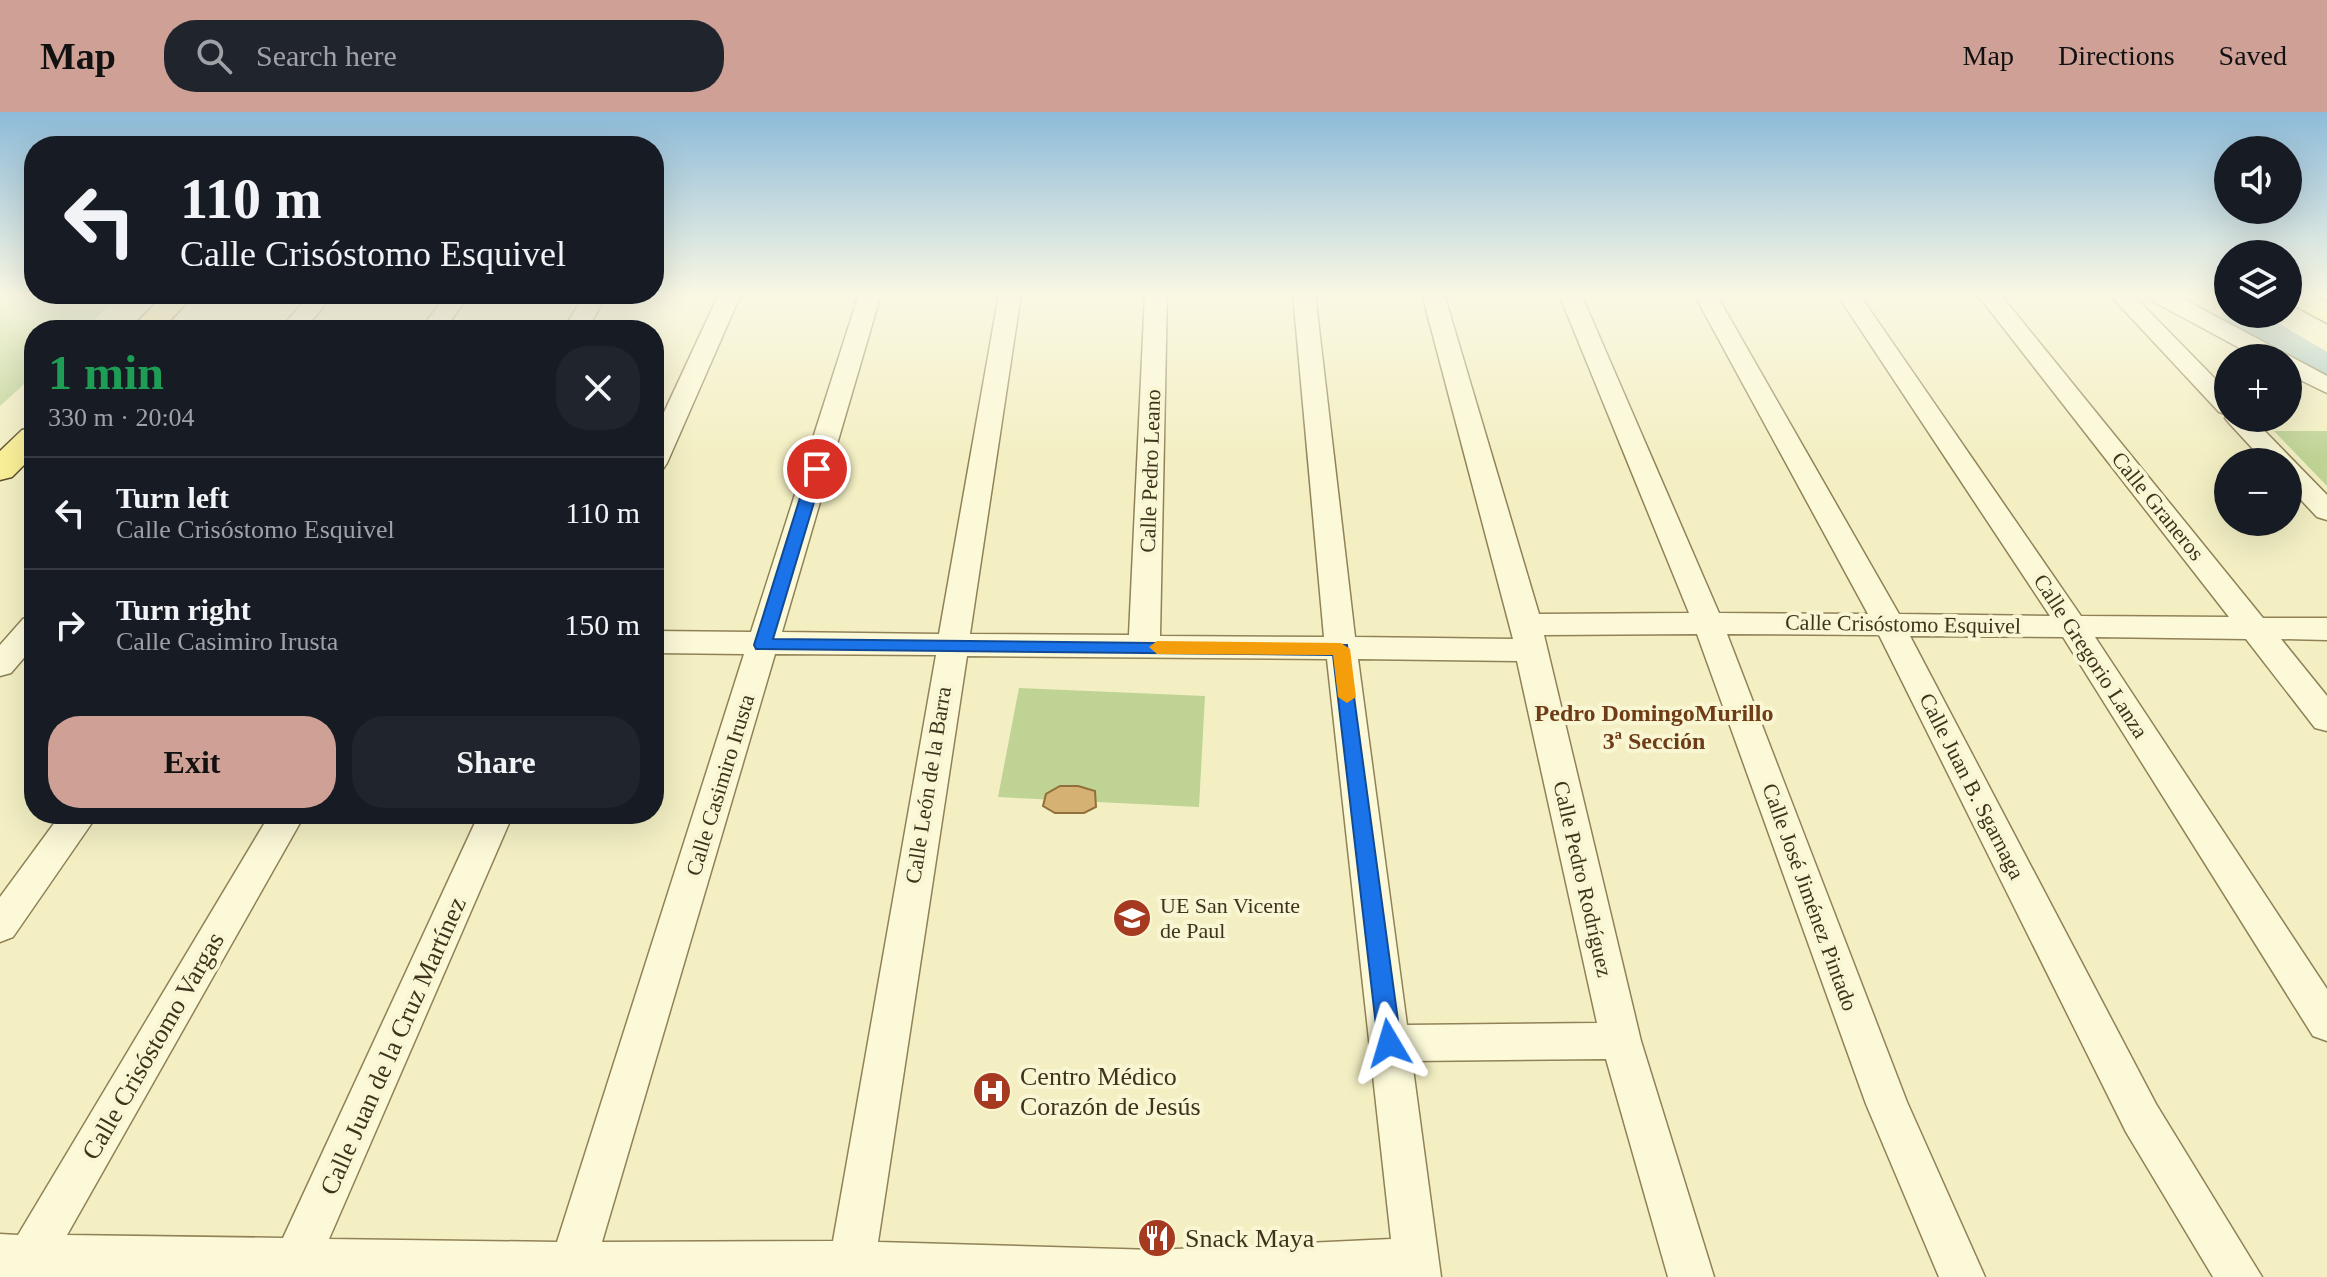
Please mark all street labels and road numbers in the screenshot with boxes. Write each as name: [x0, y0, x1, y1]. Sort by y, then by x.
street label: Calle Pedro Leano: [1135, 389, 1165, 553]
street label: Calle Graneros: [2107, 447, 2209, 565]
street label: Calle Gregorio Lanza: [2029, 569, 2154, 743]
street label: Calle Crisóstomo Esquivel: [1785, 609, 2021, 639]
street label: Calle León de la Barra: [900, 684, 956, 885]
street label: Calle Juan B. Sgarnaga: [1914, 689, 2030, 883]
street label: Calle Casimiro Irusta: [681, 691, 760, 879]
street label: Calle Pedro Rodríguez: [1548, 779, 1618, 980]
street label: Calle José Jiménez Pintado: [1757, 780, 1863, 1014]
street label: Calle Juan de la Cruz Martínez: [314, 893, 472, 1199]
street label: Calle Crisóstomo Vargas: [76, 927, 230, 1165]

